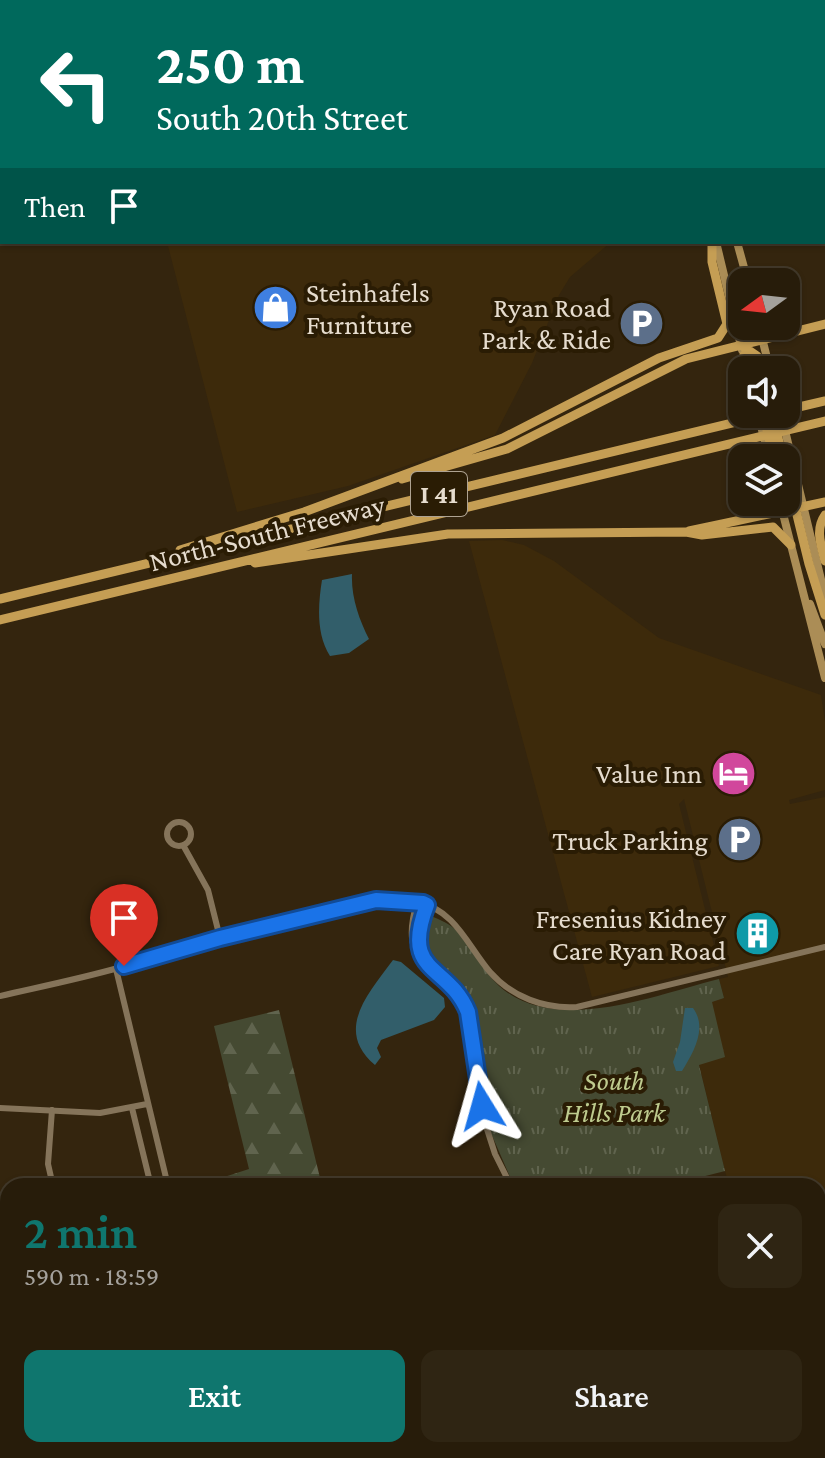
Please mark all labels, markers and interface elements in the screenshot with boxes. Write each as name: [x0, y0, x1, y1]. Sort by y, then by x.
icon: left: [24, 32, 128, 136]
text: 250 m: [156, 33, 304, 95]
text: South 20th Street: [156, 98, 408, 138]
icon: arrive: [102, 184, 146, 228]
text: Then: [24, 190, 86, 223]
north arrow: [728, 268, 800, 340]
map controls: [728, 268, 800, 516]
place label: Steinhafels Furniture: [306, 277, 430, 340]
shop icon: Steinhafels Furniture: [251, 284, 299, 332]
place label: Ryan Road Park & Ride: [481, 292, 611, 355]
parking icon: Ryan Road Park & Ride: [618, 299, 666, 347]
button: sound: [728, 356, 800, 428]
button: layers: [728, 444, 800, 516]
road number: I 41: [411, 472, 467, 516]
street label: North-South Freeway: [146, 488, 389, 577]
hotel icon: Value Inn: [709, 749, 757, 797]
place label: Value Inn: [596, 758, 702, 789]
parking icon: Truck Parking: [715, 816, 763, 864]
place label: Truck Parking: [552, 825, 708, 856]
pin: [90, 884, 158, 966]
icon: arrive: [102, 896, 146, 940]
place label: Fresenius Kidney Care Ryan Road: [536, 903, 727, 966]
building icon: Fresenius Kidney Care Ryan Road: [733, 910, 781, 958]
position arrow: [440, 1064, 524, 1148]
park label: South Hills Park: [563, 1065, 667, 1128]
button: close: [718, 1204, 802, 1288]
text: 2 min: [24, 1205, 137, 1258]
text: 590 m · 18:59: [24, 1262, 159, 1291]
button: Exit: [24, 1350, 405, 1442]
button: Share: [421, 1350, 802, 1442]

